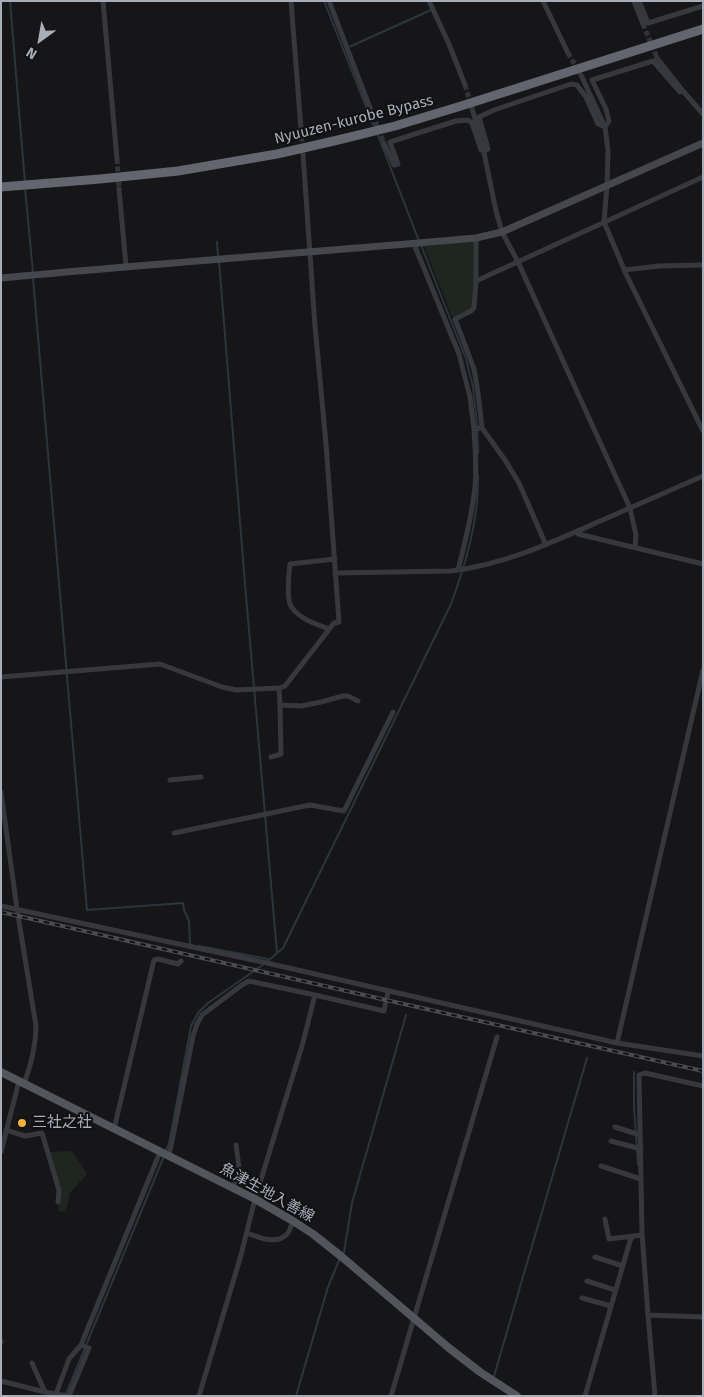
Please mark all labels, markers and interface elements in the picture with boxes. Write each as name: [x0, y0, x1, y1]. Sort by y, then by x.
north arrow: [15, 15, 65, 65]
text: N: [23, 43, 40, 63]
street label: Nyuuzen-kurobe Bypass: [273, 92, 435, 148]
place label: 三社之社: [32, 1114, 92, 1132]
marker: 三社之社: [16, 1117, 28, 1129]
street label: 魚津生地入善線: [217, 1160, 317, 1226]

